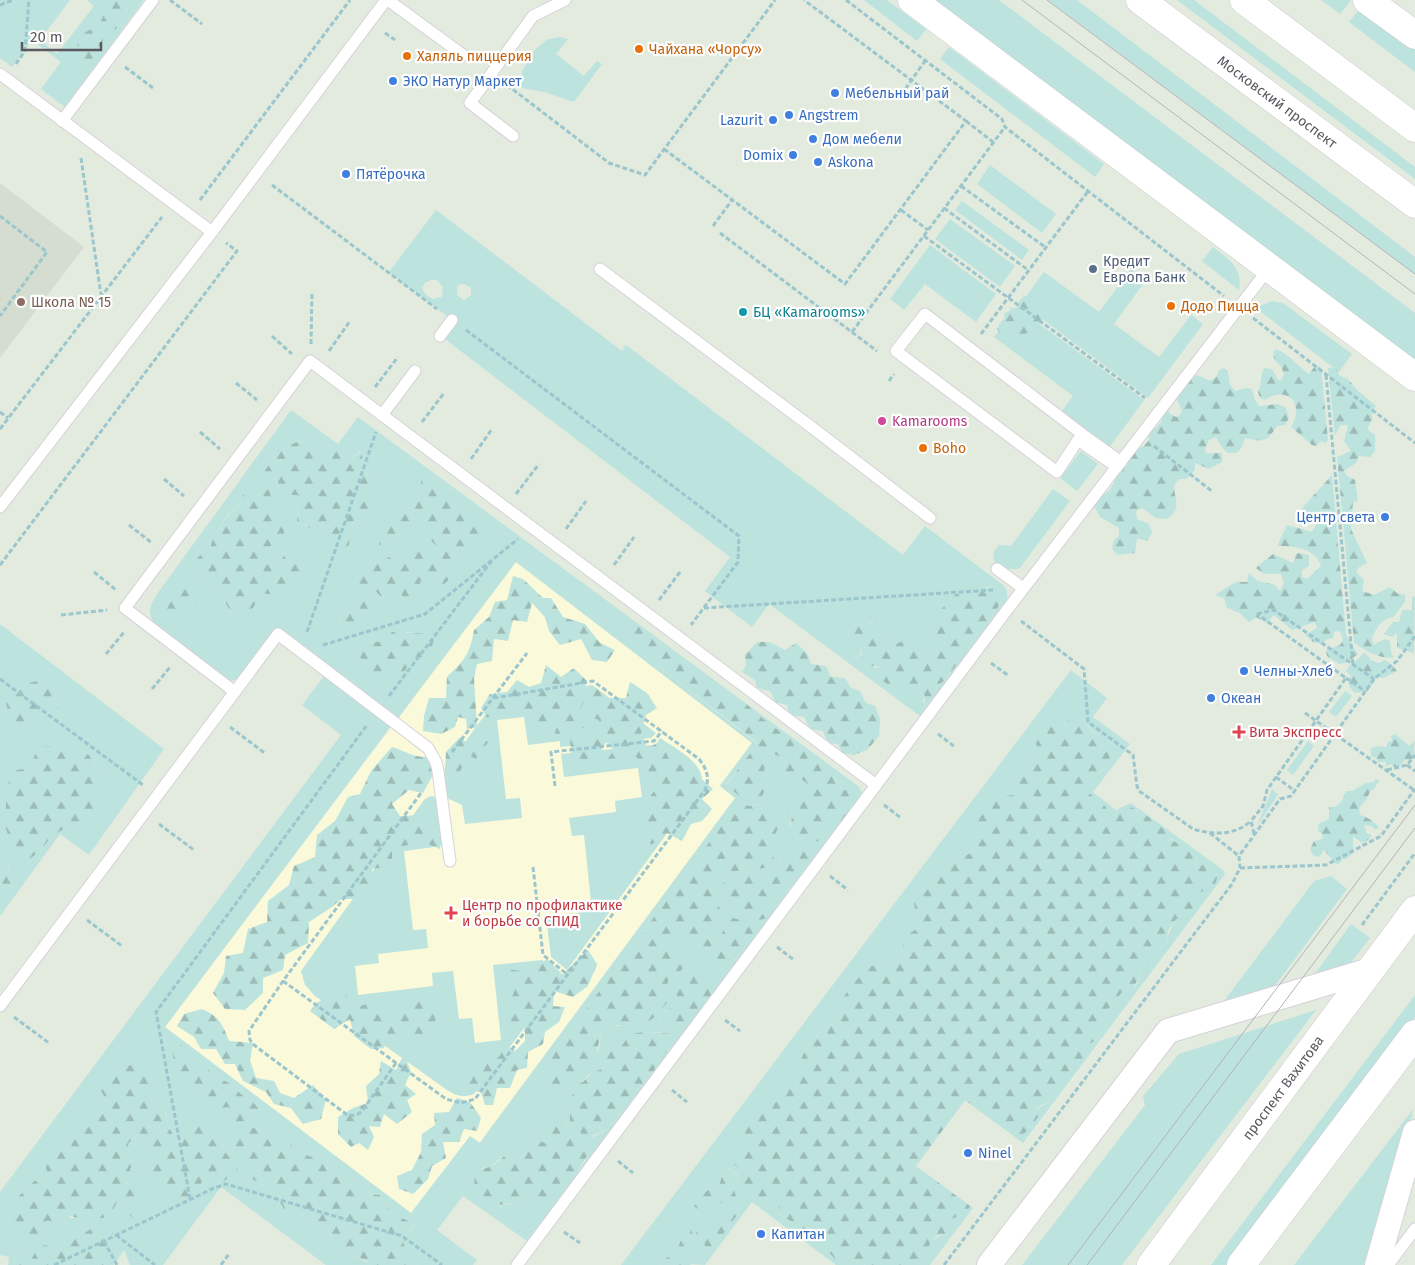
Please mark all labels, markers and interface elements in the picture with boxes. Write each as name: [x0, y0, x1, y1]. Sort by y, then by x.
scale bar: [22, 20, 101, 52]
text: 20 m: [30, 28, 63, 46]
place label: Чайхана «Чорсу»: [649, 41, 762, 58]
marker: Чайхана «Чорсу»: [633, 43, 645, 55]
place label: Халяль пиццерия: [417, 48, 532, 65]
marker: Халяль пиццерия: [401, 50, 413, 62]
street label: Московский проспект: [1214, 52, 1341, 153]
place label: ЭКО Натур Маркет: [403, 73, 522, 90]
marker: ЭКО Натур Маркет: [387, 75, 399, 87]
place label: Мебельный рай: [845, 85, 949, 102]
marker: Мебельный рай: [829, 87, 841, 99]
place label: Angstrem: [799, 107, 859, 124]
marker: Angstrem: [783, 109, 795, 121]
place label: Lazurit: [720, 112, 764, 129]
marker: Lazurit: [767, 114, 779, 126]
place label: Дом мебели: [822, 131, 902, 148]
marker: Дом мебели: [807, 133, 819, 145]
place label: Domix: [743, 147, 783, 164]
marker: Domix: [787, 149, 799, 161]
place label: Askona: [828, 154, 874, 171]
marker: Askona: [812, 156, 824, 168]
place label: Пятёрочка: [356, 166, 426, 183]
marker: Пятёрочка: [340, 168, 352, 180]
place label: Кредит Европа Банк: [1103, 253, 1186, 286]
marker: Кредит Европа Банк: [1087, 263, 1099, 275]
place label: Школа № 15: [31, 294, 111, 311]
marker: Школа № 15: [15, 296, 27, 308]
place label: Додо Пицца: [1180, 298, 1259, 315]
marker: Додо Пицца: [1165, 300, 1177, 312]
place label: БЦ «Kamarooms»: [753, 304, 865, 321]
marker: БЦ «Kamarooms»: [737, 306, 749, 318]
place label: Kamarooms: [892, 413, 968, 430]
marker: Kamarooms: [876, 415, 888, 427]
place label: Boho: [933, 440, 966, 457]
marker: Boho: [917, 442, 929, 454]
place label: Центр света: [1296, 509, 1375, 526]
marker: Центр света: [1379, 511, 1391, 523]
place label: Челны-Хлеб: [1254, 663, 1333, 680]
marker: Челны-Хлеб: [1238, 665, 1250, 677]
place label: Океан: [1221, 690, 1261, 707]
marker: Океан: [1205, 692, 1217, 704]
place label: Вита Экспресс: [1249, 724, 1342, 741]
marker: Вита Экспресс: [1233, 726, 1245, 738]
place label: Центр по профилактике и борьбе со СПИД: [462, 897, 623, 930]
marker: Центр по профилактике и борьбе со СПИД: [444, 906, 458, 920]
street label: проспект Вахитова: [1239, 1032, 1328, 1143]
place label: Ninel: [978, 1145, 1011, 1162]
marker: Ninel: [962, 1147, 974, 1159]
place label: Капитан: [771, 1226, 825, 1243]
marker: Капитан: [755, 1228, 767, 1240]

